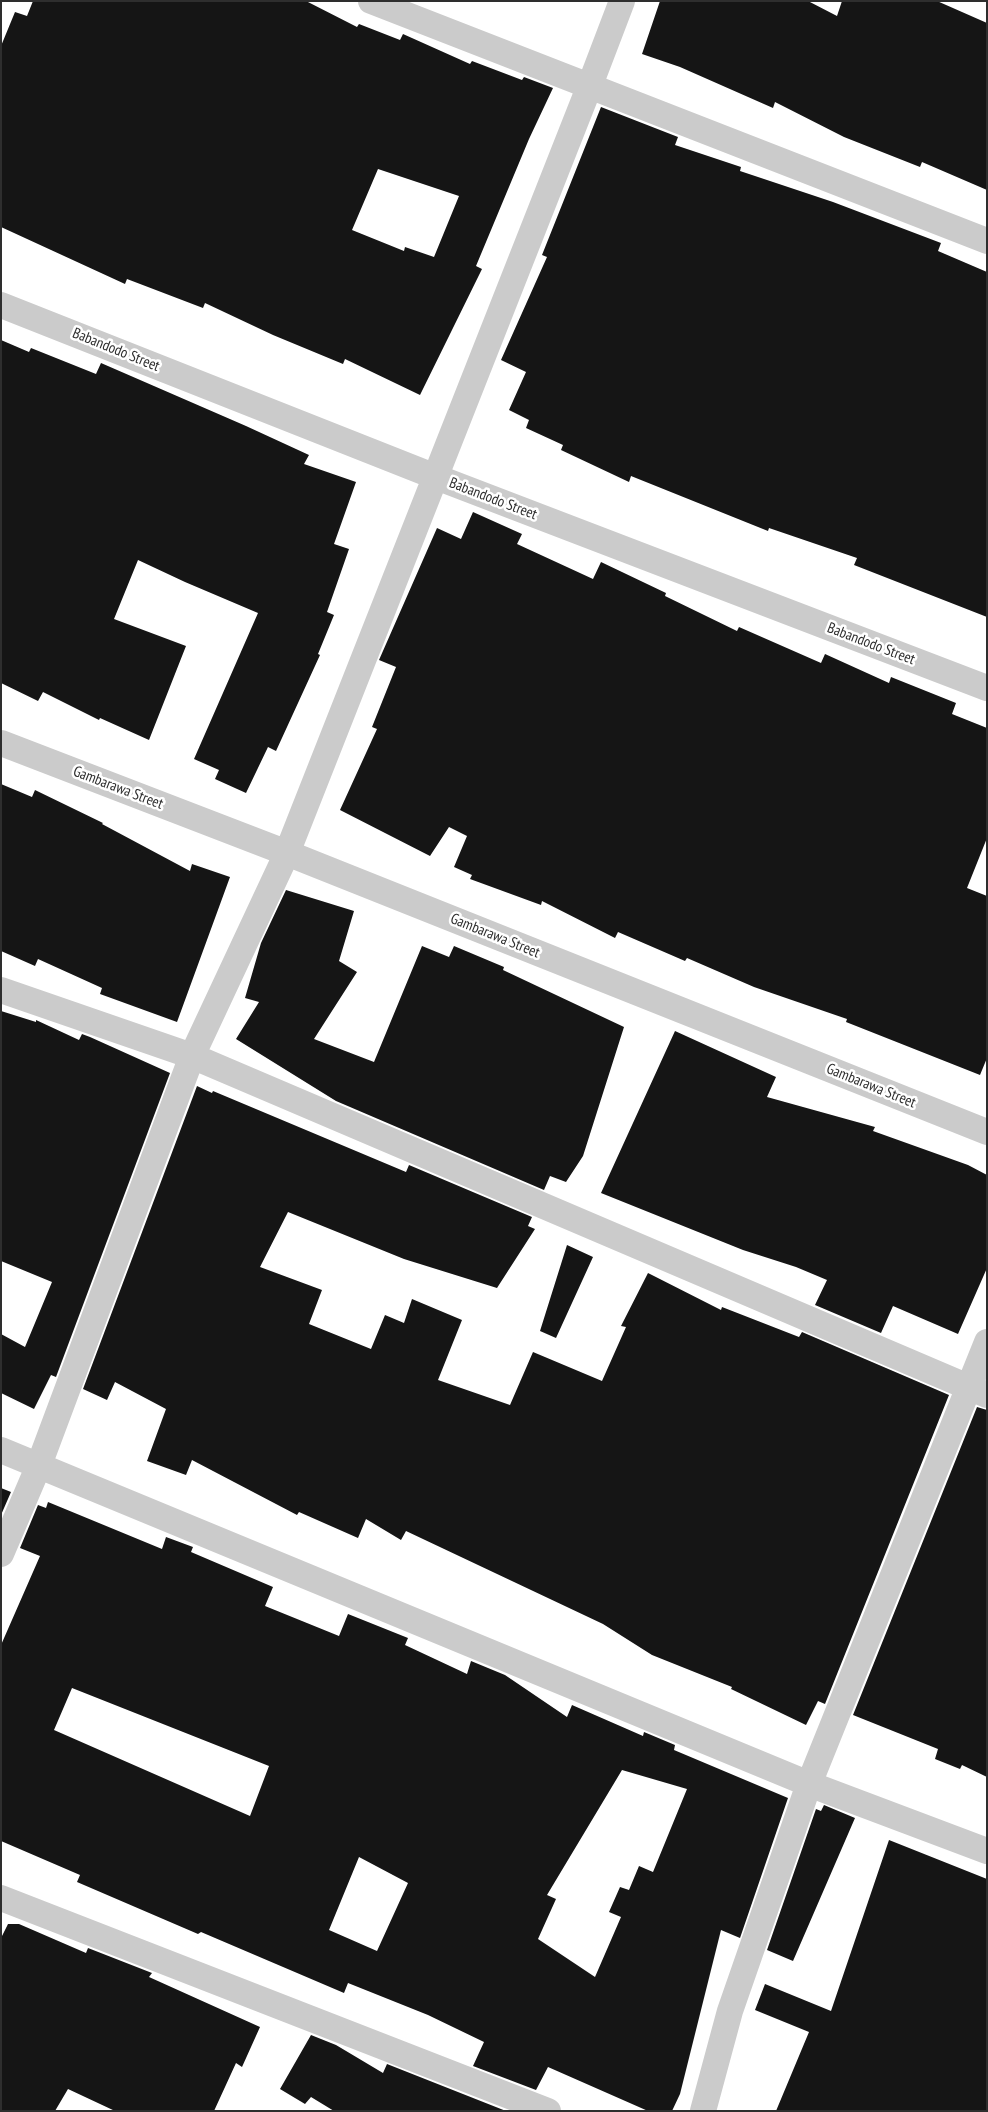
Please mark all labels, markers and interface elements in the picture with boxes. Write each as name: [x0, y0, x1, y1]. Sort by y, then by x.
street label: Babandodo Street: [70, 324, 162, 376]
street label: Babandodo Street: [447, 474, 539, 524]
street label: Babandodo Street: [825, 619, 917, 669]
street label: Gambarawa Street: [71, 763, 165, 813]
street label: Gambarawa Street: [448, 910, 542, 962]
street label: Gambarawa Street: [824, 1060, 918, 1112]

